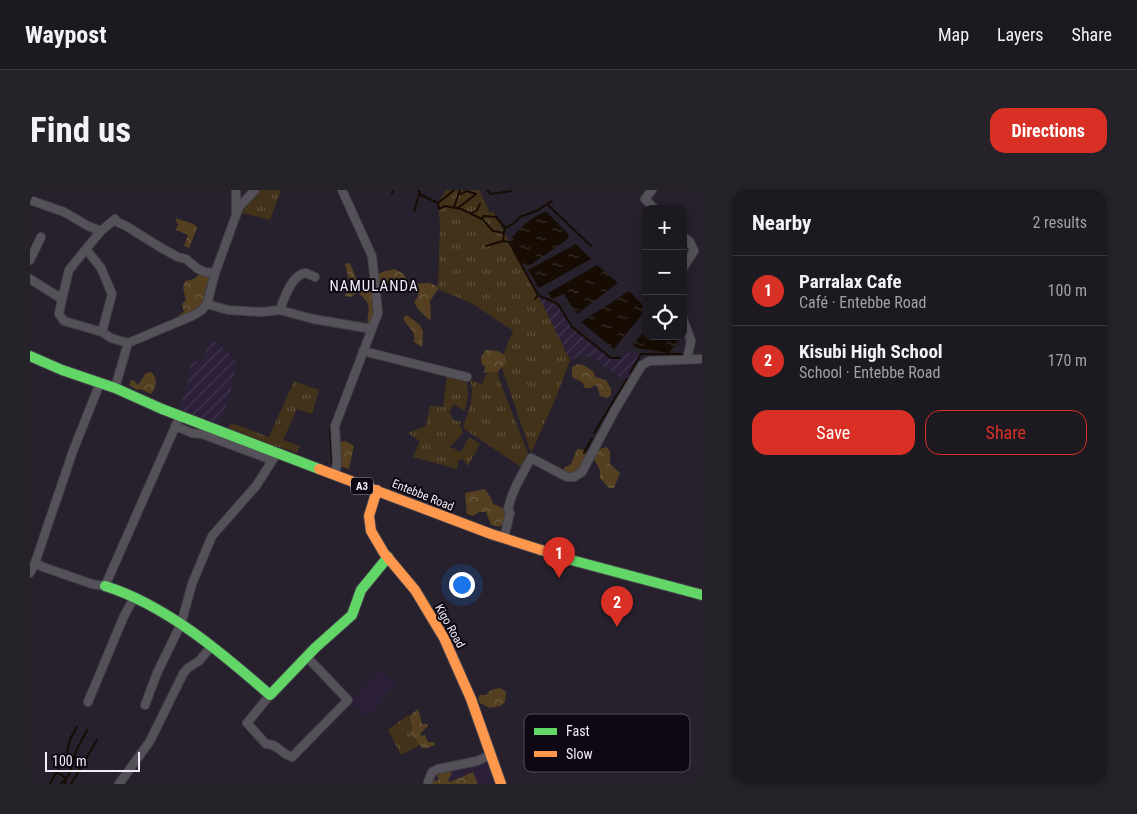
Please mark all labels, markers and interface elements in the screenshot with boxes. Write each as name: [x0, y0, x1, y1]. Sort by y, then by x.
text: Waypost: [25, 21, 107, 49]
text: Map: [938, 24, 969, 45]
text: Layers: [997, 24, 1044, 45]
text: Share: [1072, 24, 1112, 45]
button: Directions: [990, 108, 1107, 153]
text: Find us: [30, 110, 131, 151]
map controls: [642, 205, 687, 340]
button: +: [642, 205, 687, 250]
text: Nearby: [752, 211, 811, 235]
text: 2 results: [1032, 213, 1087, 232]
button: −: [642, 250, 687, 295]
text: Parralax Cafe: [799, 270, 901, 293]
district label: NAMULANDA: [329, 277, 419, 295]
text: 1: [764, 281, 772, 300]
text: 100 m: [1048, 281, 1087, 300]
text: Café · Entebbe Road: [799, 293, 926, 312]
button: locate: [642, 295, 687, 340]
text: Kisubi High School: [799, 340, 943, 363]
text: 2: [764, 351, 772, 370]
text: 170 m: [1048, 351, 1087, 370]
text: School · Entebbe Road: [799, 363, 940, 382]
button: Save: [752, 410, 915, 455]
button: Share: [925, 410, 1087, 455]
street label: Entebbe Road: [390, 476, 456, 514]
road number: A3: [351, 478, 373, 494]
pin: 1: [543, 537, 575, 578]
your location: [449, 572, 475, 598]
pin: 2: [601, 586, 633, 627]
street label: Kigo Road: [432, 602, 468, 650]
legend: [524, 714, 690, 772]
text: Fast: [566, 723, 590, 739]
text: Slow: [566, 746, 593, 762]
scale bar: [45, 749, 140, 772]
text: 100 m: [52, 753, 87, 769]

